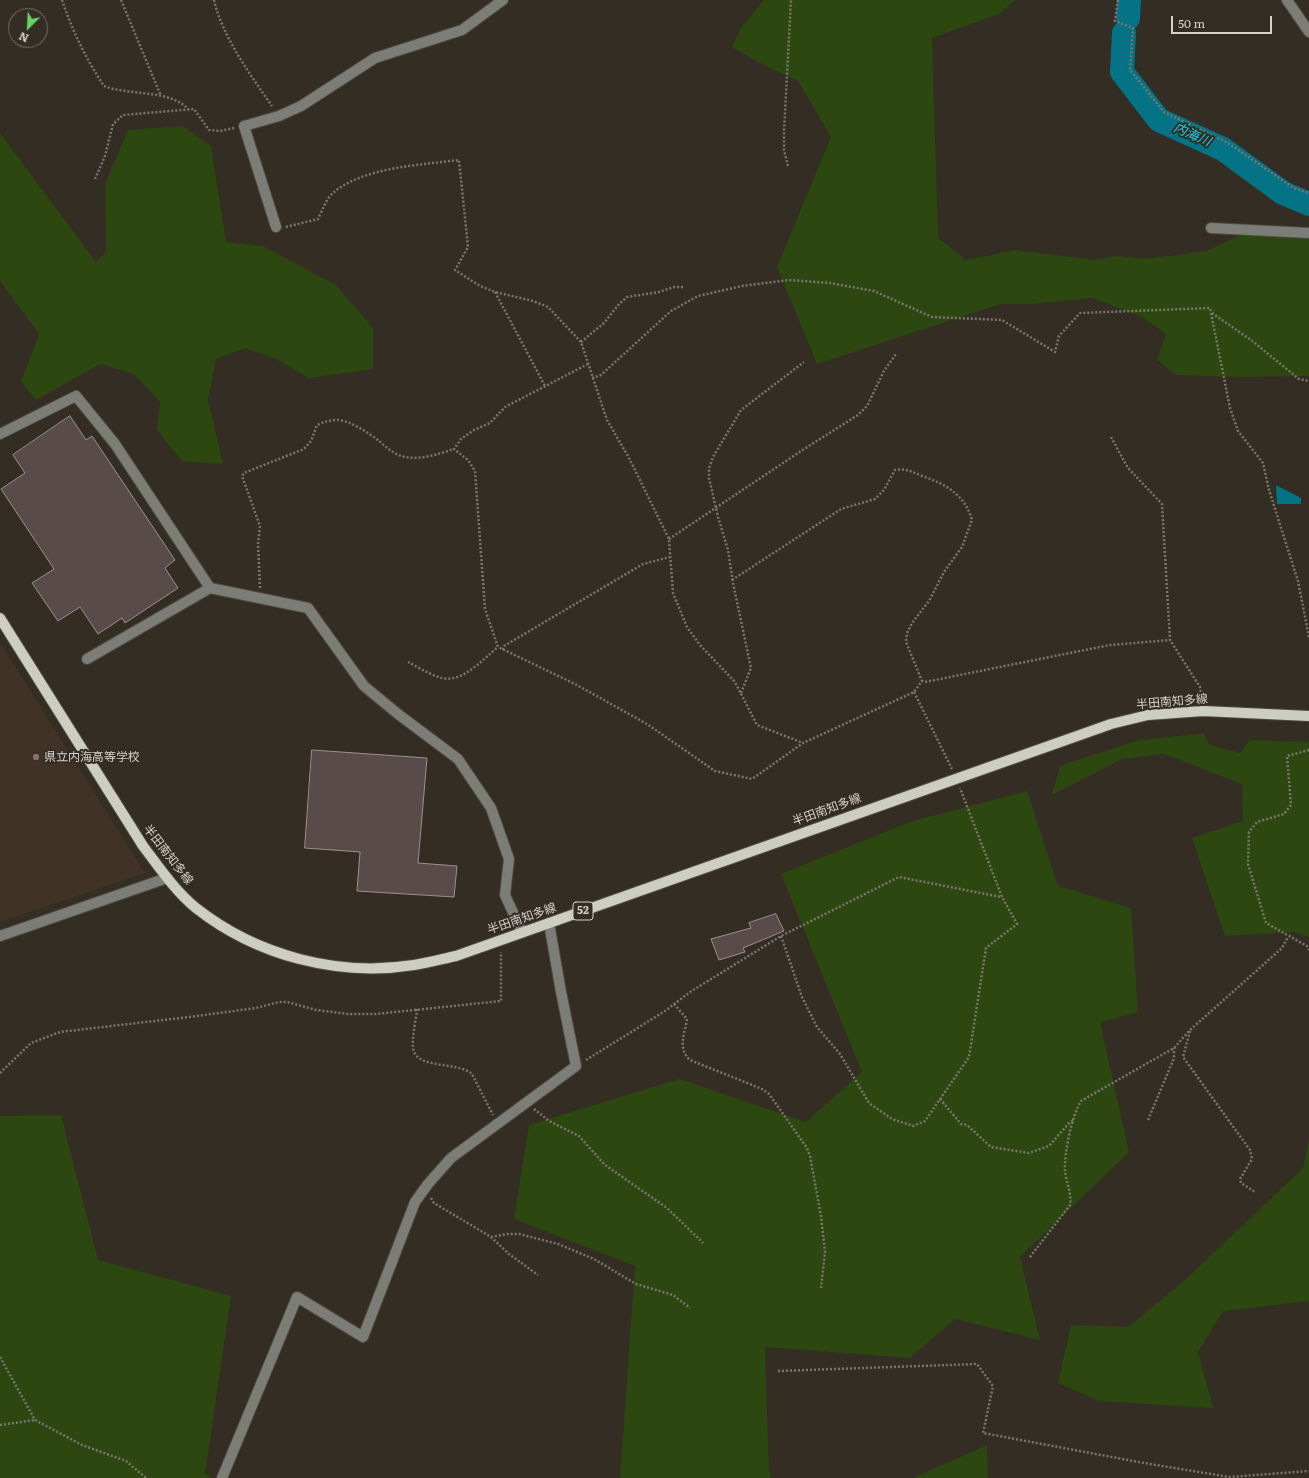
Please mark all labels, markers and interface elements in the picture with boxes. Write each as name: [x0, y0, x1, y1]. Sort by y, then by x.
north arrow: [8, 8, 48, 48]
scale bar: [1173, 8, 1274, 34]
text: 50 m: [1178, 14, 1205, 32]
text: N: [16, 29, 31, 47]
water label: 内海川: [1171, 120, 1213, 150]
street label: 半田南知多線: [1136, 692, 1208, 712]
place label: 県立内海高等学校: [44, 750, 140, 764]
marker: 県立内海高等学校: [31, 752, 41, 762]
street label: 半田南知多線: [791, 791, 863, 829]
street label: 半田南知多線: [140, 822, 196, 888]
street label: 半田南知多線: [486, 900, 558, 938]
road number: 52: [573, 902, 593, 920]

